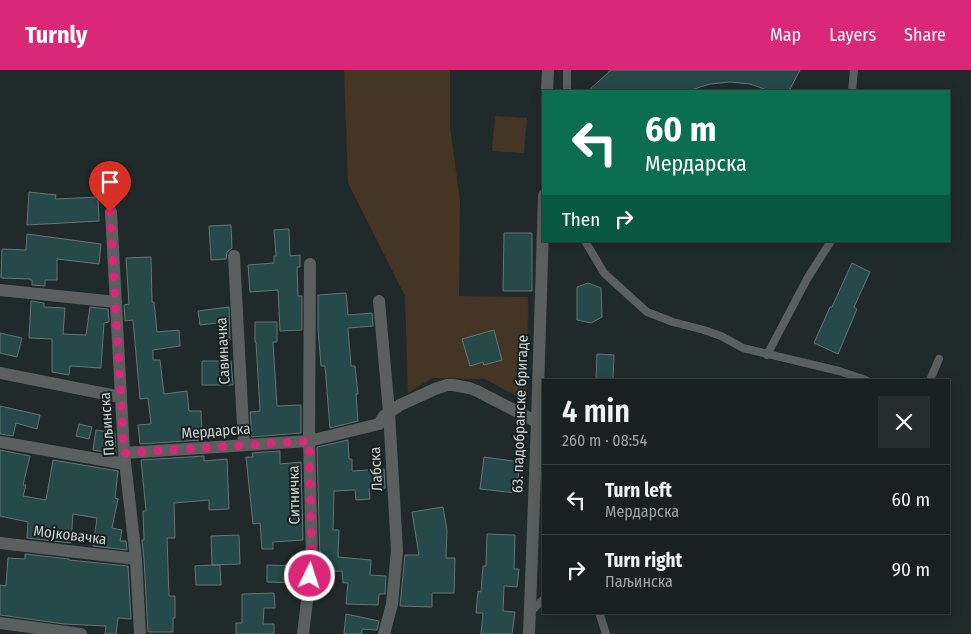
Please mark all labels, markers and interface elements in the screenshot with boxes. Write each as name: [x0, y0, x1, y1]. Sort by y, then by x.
text: Turnly: [25, 21, 87, 49]
text: Map: [770, 24, 801, 46]
text: Layers: [829, 24, 876, 46]
text: Share: [904, 24, 946, 46]
text: 60 m: [645, 108, 716, 150]
icon: left: [562, 110, 627, 175]
text: Мердарска: [645, 150, 747, 177]
pin: [89, 161, 131, 212]
icon: arrive: [96, 168, 124, 196]
icon: right: [610, 205, 638, 233]
text: Then: [562, 208, 600, 231]
street label: Савиначка: [212, 317, 234, 385]
street label: 63. падобранске бригаде: [508, 335, 532, 493]
street label: Паљинска: [96, 392, 118, 456]
text: 4 min: [562, 394, 630, 430]
button: close: [878, 396, 930, 448]
street label: Мердарска: [181, 420, 251, 442]
text: 260 m · 08:54: [562, 431, 647, 450]
street label: Лабска: [366, 446, 386, 492]
street label: Ситничка: [284, 465, 304, 525]
text: Turn left: [605, 479, 672, 502]
icon: left: [562, 486, 590, 514]
text: 60 m: [892, 488, 930, 511]
text: Мердарска: [605, 502, 679, 521]
street label: Мојковачка: [32, 522, 108, 548]
position arrow: [283, 549, 335, 601]
text: Turn right: [605, 549, 682, 572]
icon: right: [562, 556, 590, 584]
text: 90 m: [892, 558, 930, 581]
text: Паљинска: [605, 572, 673, 591]

